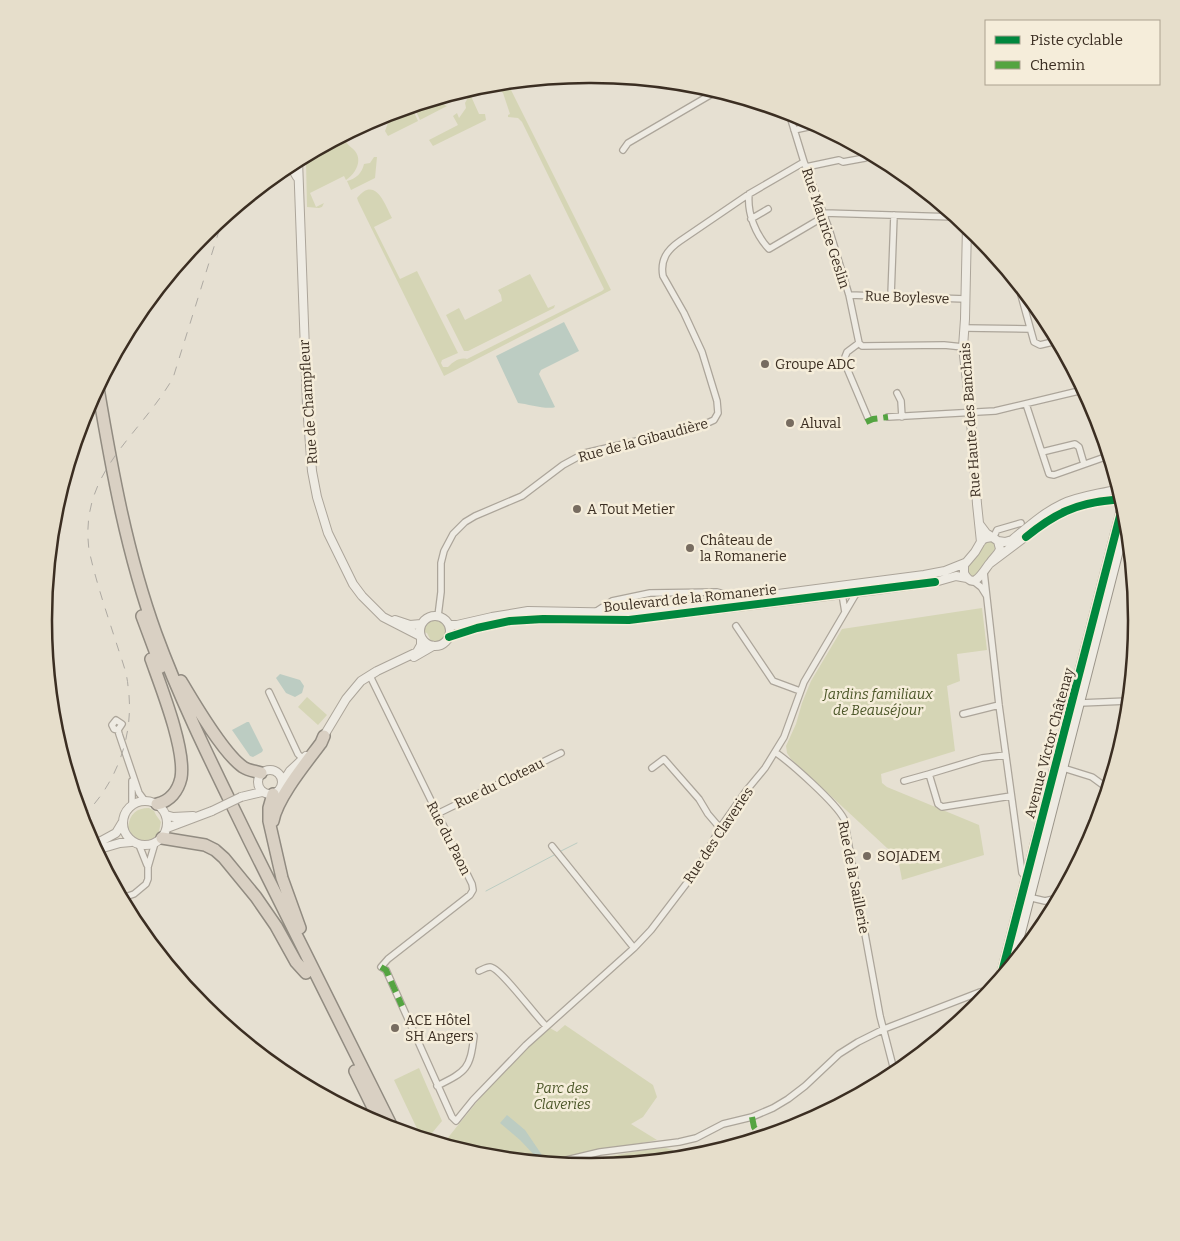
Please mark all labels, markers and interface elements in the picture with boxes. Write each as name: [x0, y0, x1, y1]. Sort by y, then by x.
legend: [985, 20, 1160, 85]
text: Piste cyclable: [1030, 31, 1123, 49]
text: Chemin: [1030, 56, 1086, 74]
street label: Rue Maurice Geslin: [798, 166, 853, 291]
street label: Rue Boylesve: [864, 288, 950, 307]
street label: Rue de Champfleur: [296, 339, 321, 465]
street label: Rue Haute des Banchais: [957, 342, 984, 498]
place label: Groupe ADC: [775, 356, 855, 373]
marker: Groupe ADC: [759, 358, 771, 370]
street label: Rue de la Gibaudière: [576, 415, 710, 466]
place label: Aluval: [800, 415, 841, 432]
marker: Aluval: [784, 417, 796, 429]
place label: A Tout Metier: [587, 501, 675, 518]
marker: A Tout Metier: [571, 503, 583, 515]
place label: Château de la Romanerie: [700, 532, 787, 565]
marker: Château de la Romanerie: [684, 542, 696, 554]
street label: Boulevard de la Romanerie: [603, 581, 778, 616]
street label: Avenue Victor Châtenay: [1021, 665, 1078, 820]
park label: Jardins familiaux de Beauséjour: [821, 686, 933, 719]
street label: Rue du Cloteau: [452, 754, 547, 812]
street label: Rue des Claveries: [680, 784, 757, 887]
street label: Rue du Paon: [423, 799, 474, 878]
street label: Rue de la Saillerie: [834, 819, 873, 935]
place label: SOJADEM: [877, 848, 940, 865]
marker: SOJADEM: [861, 850, 873, 862]
place label: ACE Hôtel SH Angers: [405, 1012, 474, 1045]
marker: ACE Hôtel SH Angers: [389, 1022, 401, 1034]
park label: Parc des Claveries: [533, 1080, 591, 1113]

